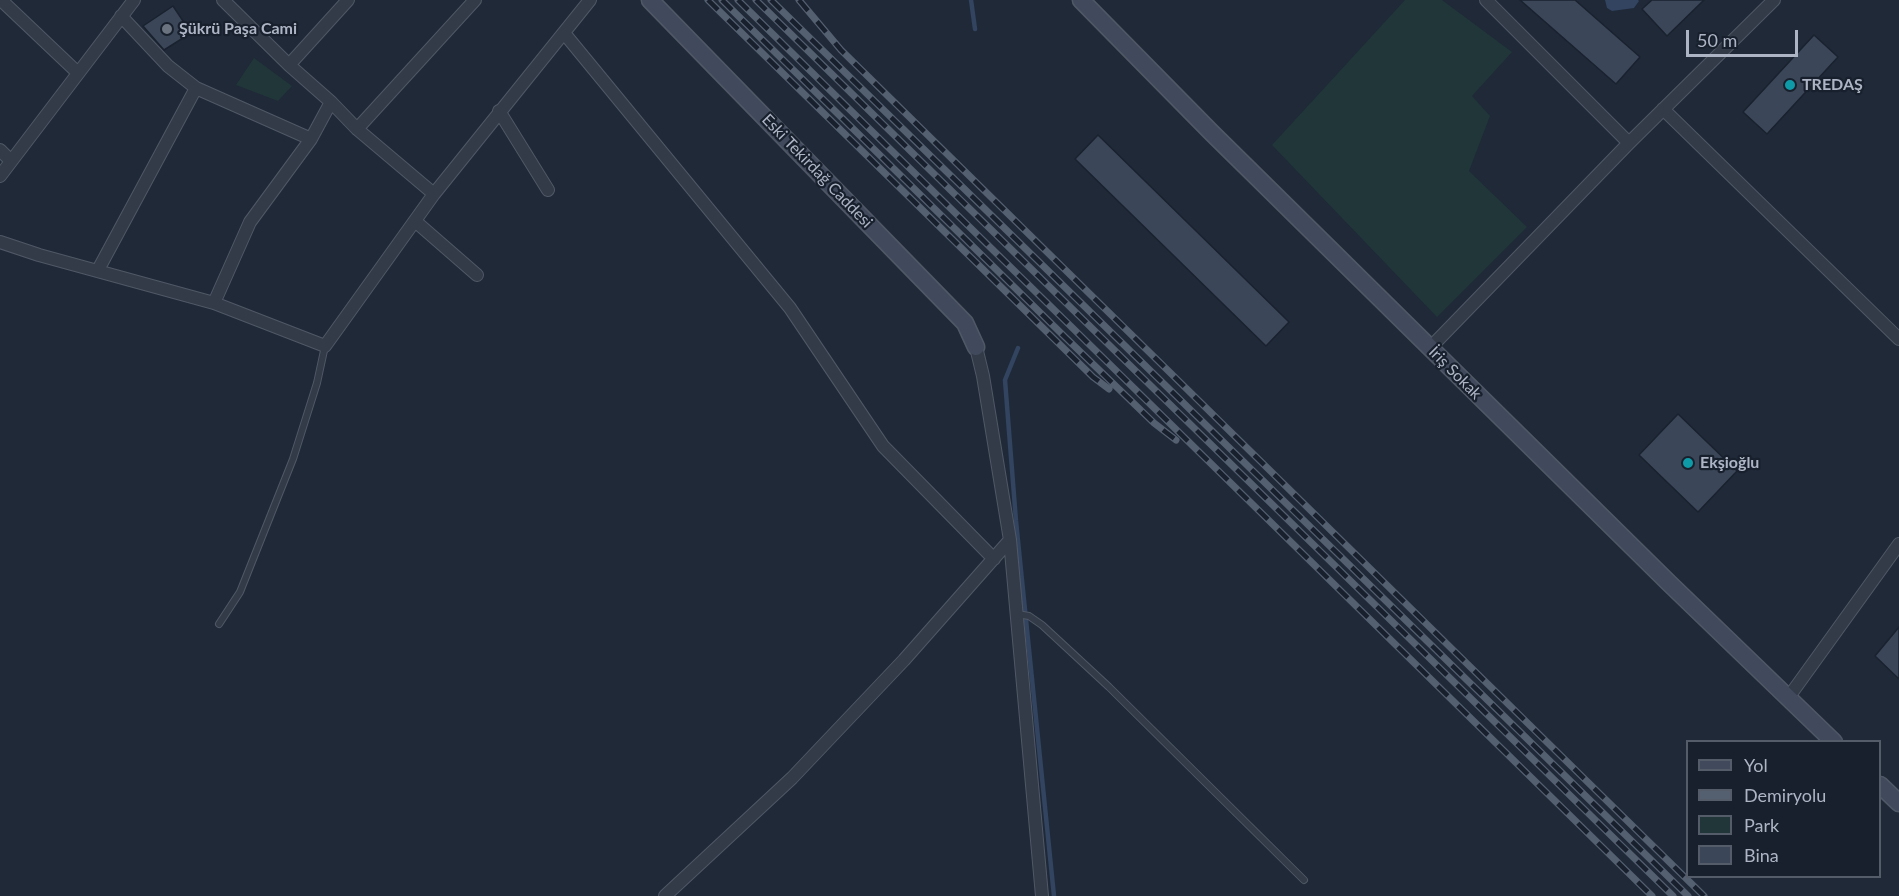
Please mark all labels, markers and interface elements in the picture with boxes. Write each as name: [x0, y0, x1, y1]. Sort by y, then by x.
scale bar: [1689, 18, 1802, 56]
place label: Şükrü Paşa Cami: [179, 19, 297, 39]
marker: Şükrü Paşa Cami: [160, 22, 174, 36]
text: 50 m: [1697, 29, 1737, 51]
place label: TREDAŞ: [1802, 75, 1863, 95]
marker: TREDAŞ: [1783, 78, 1797, 92]
street label: Eski Tekirdağ Caddesi: [758, 110, 876, 232]
street label: İriş Sokak: [1425, 343, 1485, 403]
place label: Ekşioğlu: [1700, 453, 1759, 473]
marker: Ekşioğlu: [1681, 456, 1695, 470]
legend: [1686, 740, 1881, 878]
text: Yol: [1744, 754, 1768, 776]
text: Demiryolu: [1744, 784, 1826, 806]
text: Park: [1744, 814, 1779, 836]
text: Bina: [1744, 844, 1779, 866]

